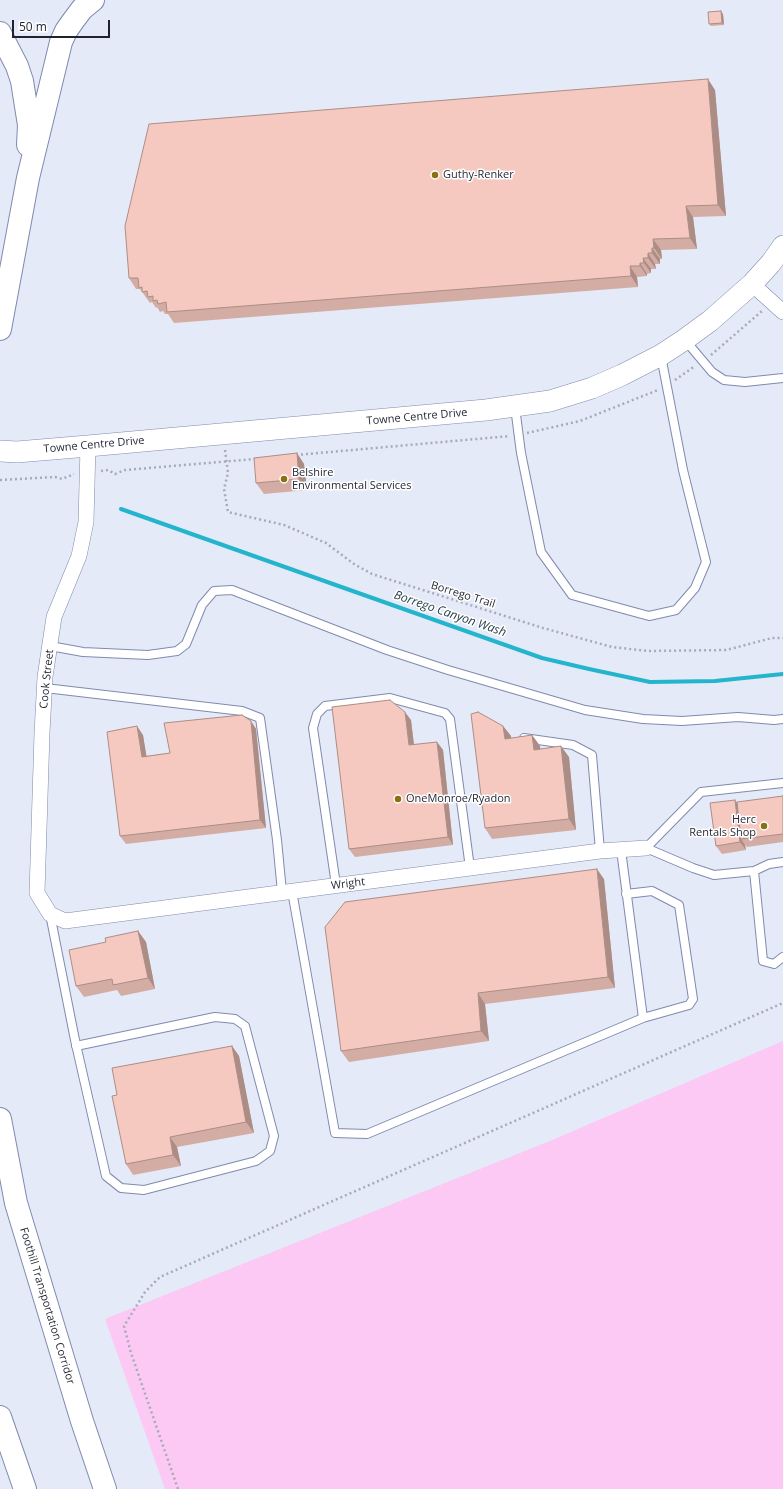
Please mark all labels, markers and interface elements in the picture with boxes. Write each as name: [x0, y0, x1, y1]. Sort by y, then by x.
scale bar: [14, 12, 112, 38]
text: 50 m: [19, 18, 47, 35]
place label: Guthy-Renker: [443, 168, 514, 182]
marker: Guthy-Renker: [430, 170, 440, 180]
street label: Towne Centre Drive: [366, 406, 468, 428]
street label: Towne Centre Drive: [43, 434, 145, 456]
place label: Belshire Environmental Services: [292, 466, 411, 492]
marker: Belshire Environmental Services: [279, 474, 289, 484]
street label: Borrego Trail: [429, 579, 497, 611]
water label: Borrego Canyon Wash: [392, 588, 508, 640]
street label: Cook Street: [37, 649, 57, 709]
place label: OneMonroe/Ryadon: [406, 792, 511, 806]
marker: OneMonroe/Ryadon: [393, 794, 403, 804]
place label: Herc Rentals Shop: [689, 813, 756, 839]
marker: Herc Rentals Shop: [759, 821, 769, 831]
street label: Wright: [330, 875, 366, 893]
street label: Foothill Transportation Corridor: [17, 1226, 77, 1386]

